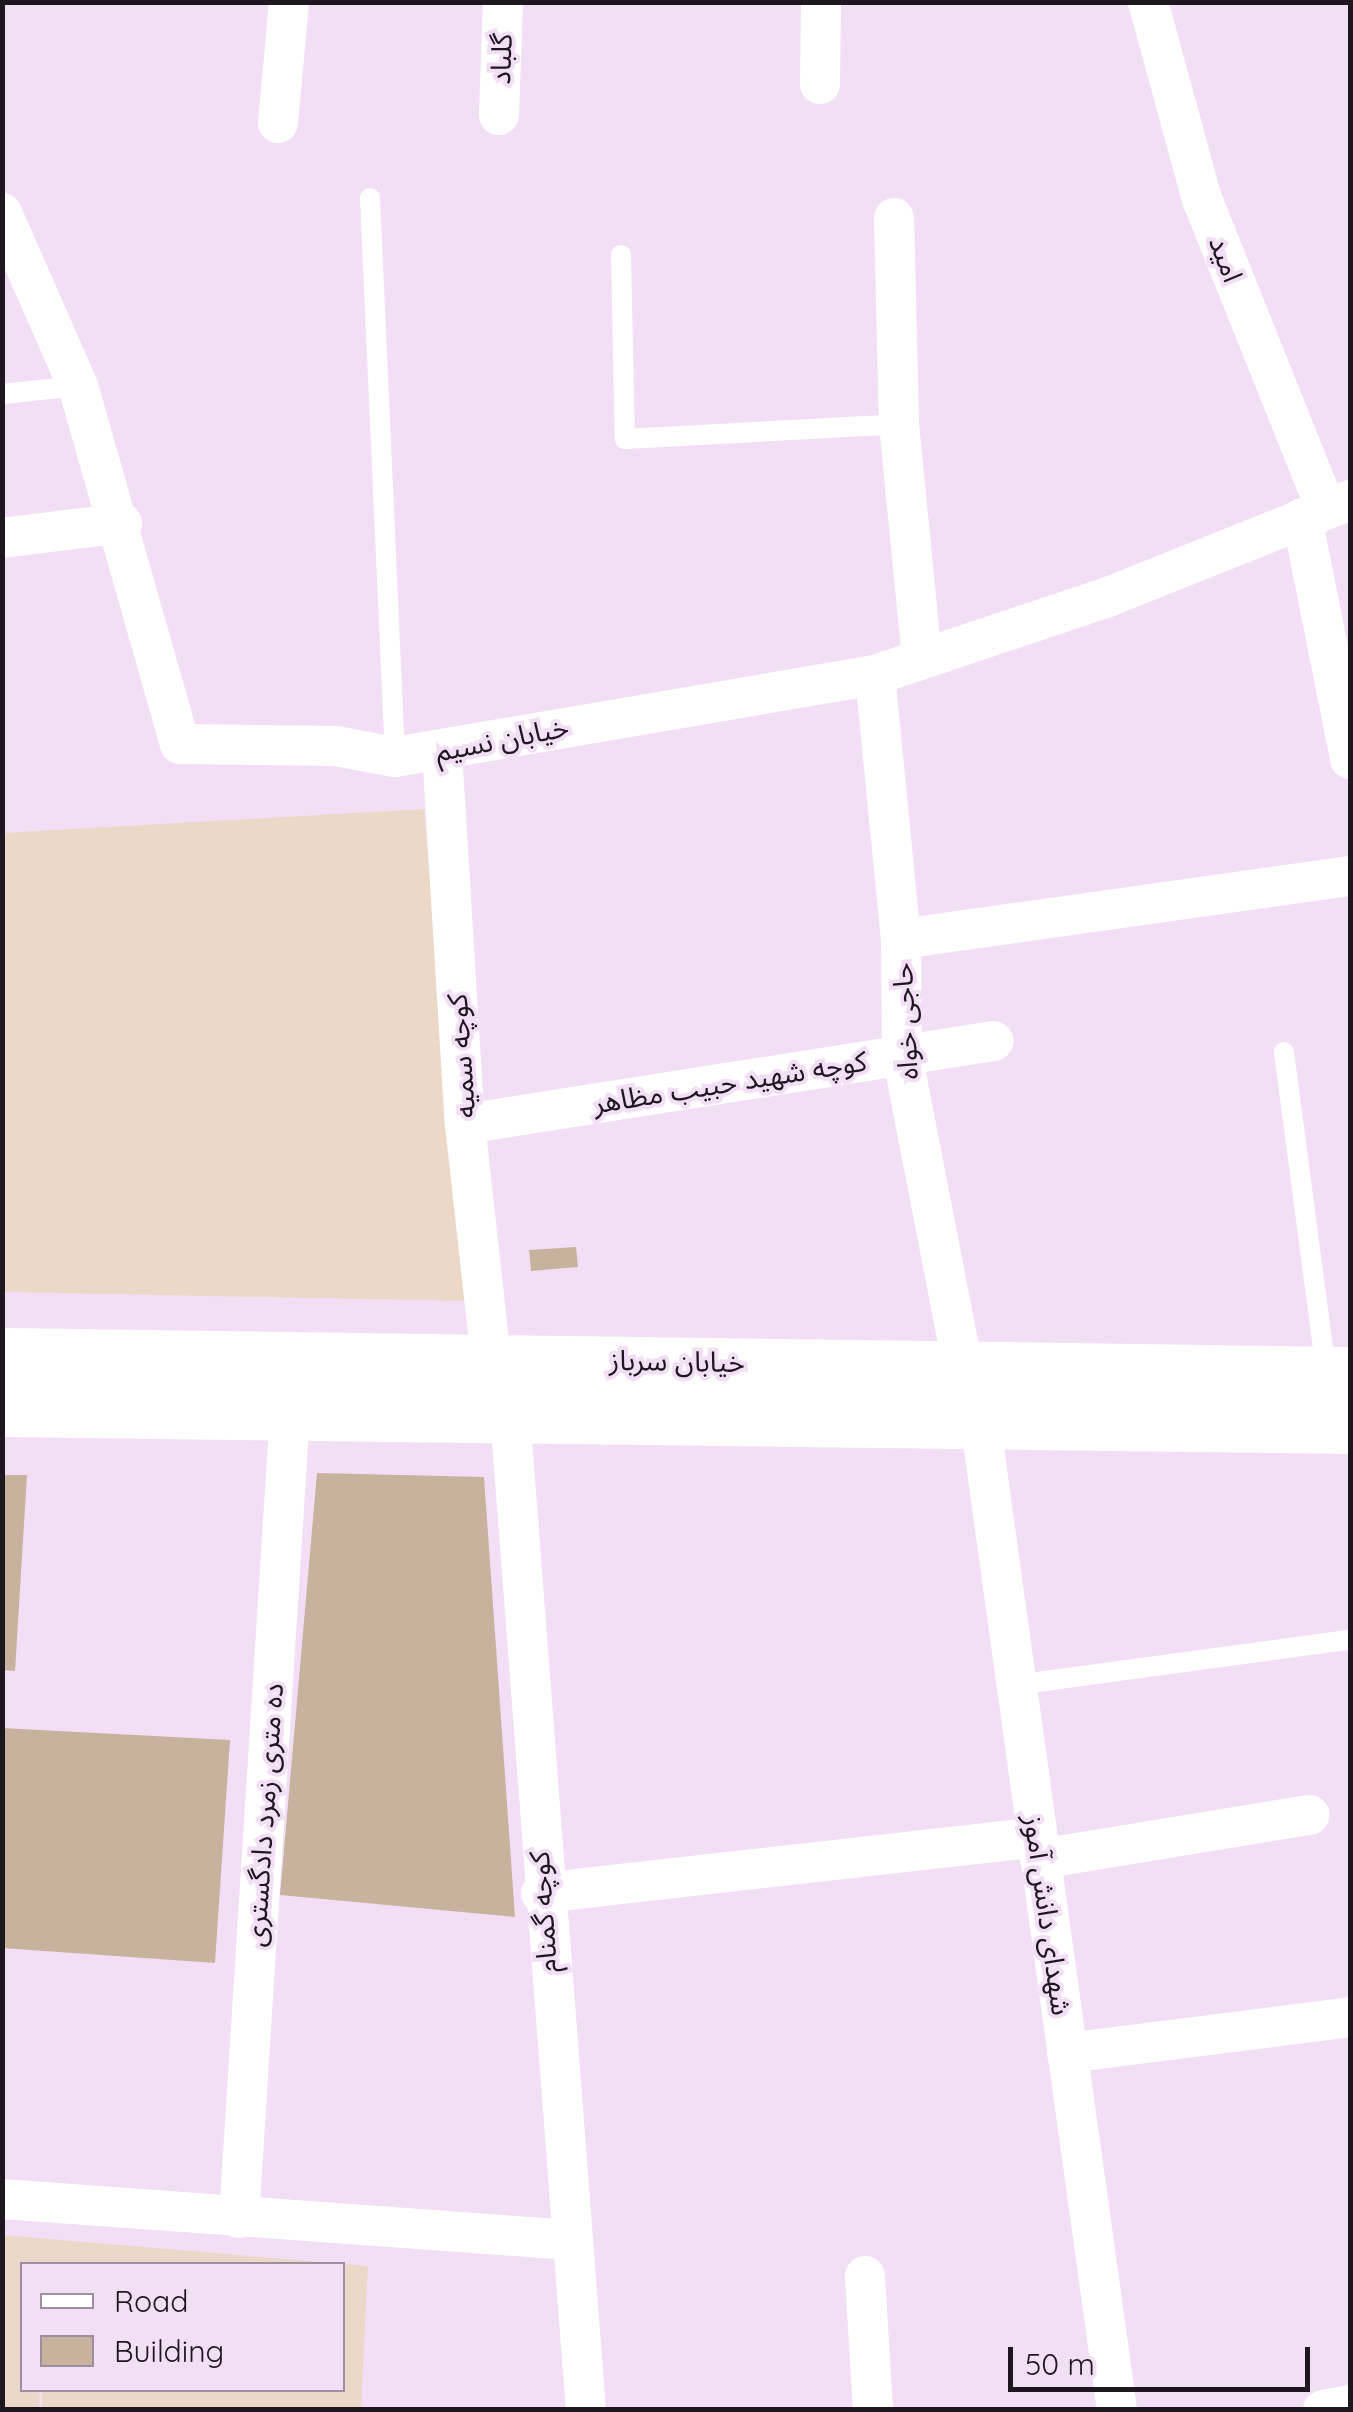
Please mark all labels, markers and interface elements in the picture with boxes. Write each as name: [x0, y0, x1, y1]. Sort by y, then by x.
street label: گلباد: [483, 33, 519, 85]
street label: امید: [1202, 231, 1250, 287]
street label: خیابان نسیم: [432, 710, 572, 768]
street label: حاجی خواه: [885, 962, 925, 1080]
street label: کوچه سمیه: [440, 993, 482, 1119]
street label: کوچه شهید حبیب مظاهر: [591, 1044, 869, 1120]
street label: خیابان سرباز: [609, 1343, 745, 1379]
street label: ده متری زمرد دادگستری: [238, 1682, 290, 1948]
street label: شهدای دانش آموز: [1017, 1813, 1079, 2017]
street label: کوچه گمنام: [522, 1850, 564, 1974]
legend: [20, 2262, 345, 2392]
text: Road: [114, 2282, 188, 2320]
scale bar: [1013, 2327, 1316, 2389]
text: Building: [114, 2332, 224, 2370]
text: 50 m: [1025, 2345, 1095, 2383]

